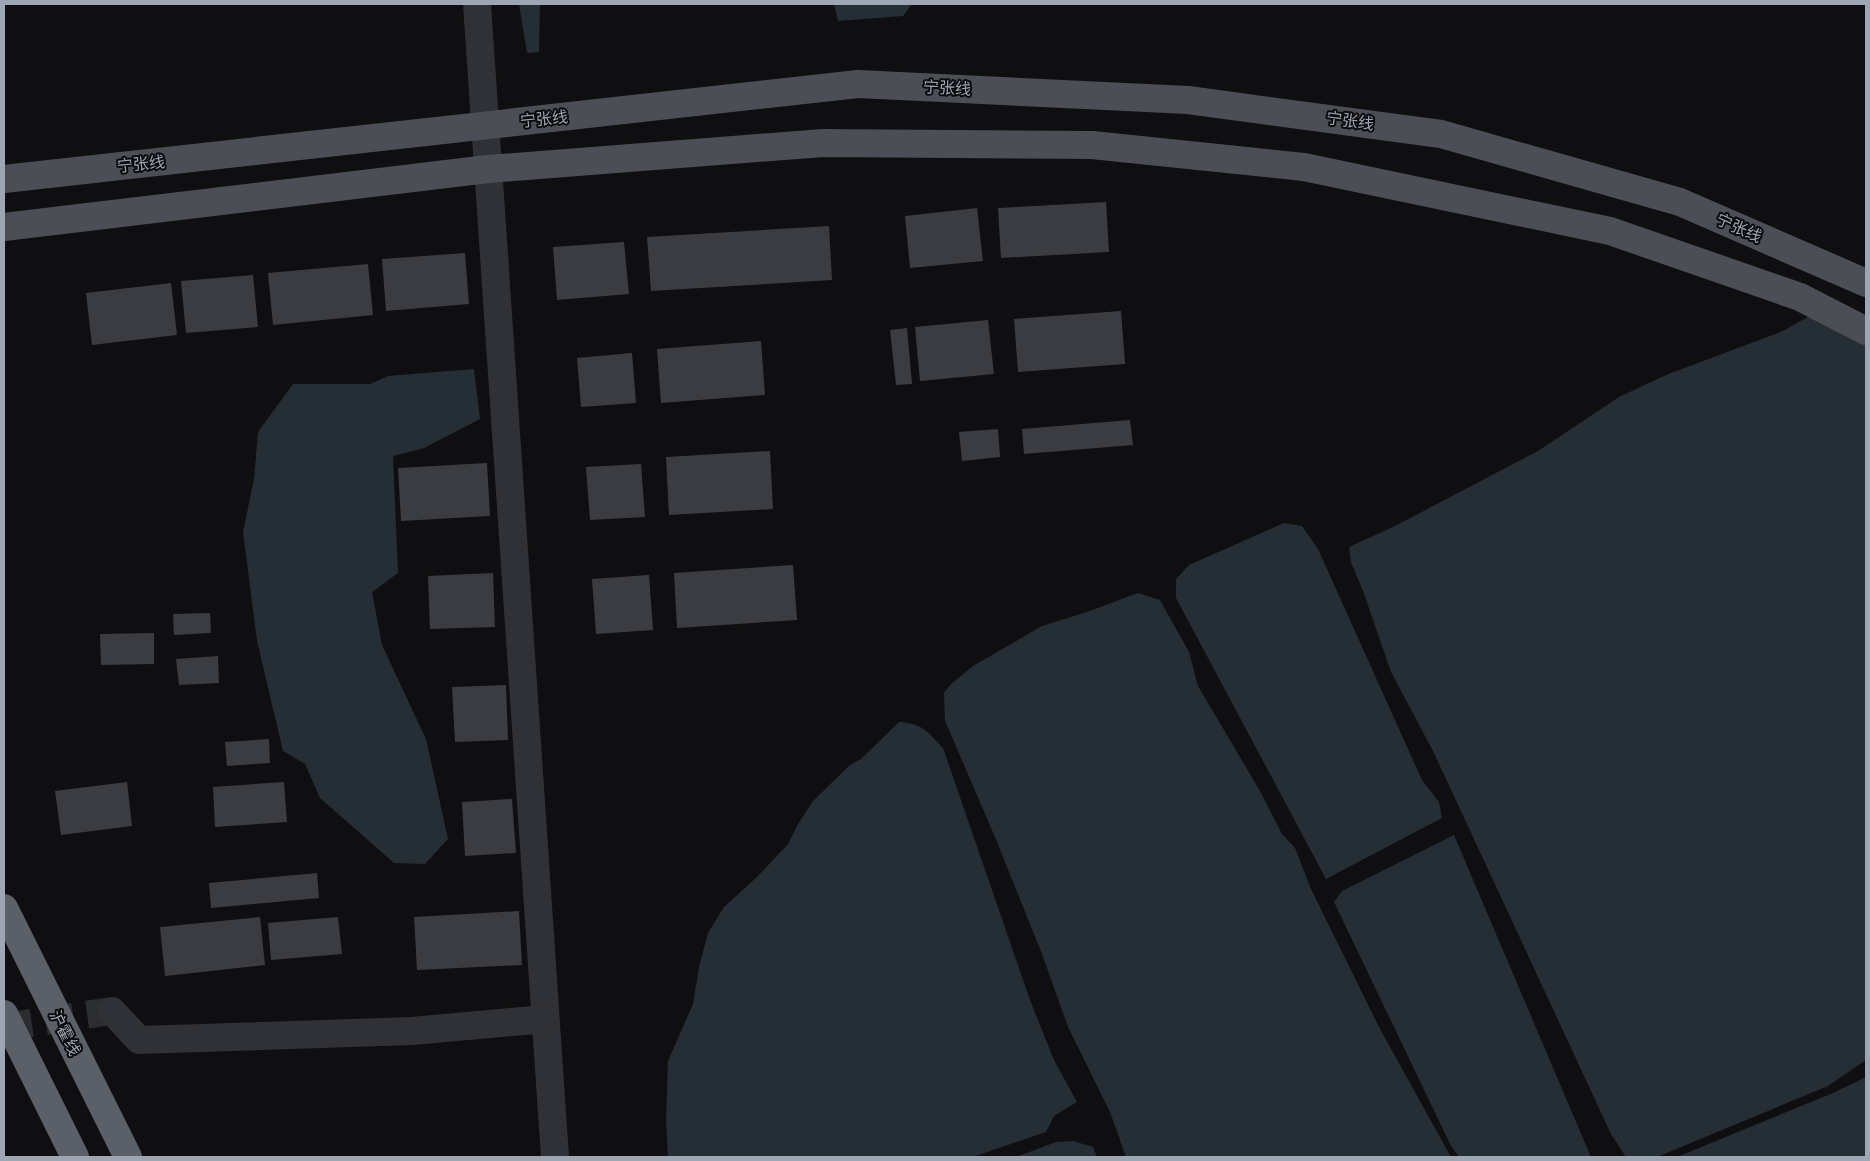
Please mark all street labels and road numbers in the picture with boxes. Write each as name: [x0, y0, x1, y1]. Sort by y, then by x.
street label: 宁张线: [923, 78, 971, 98]
street label: 宁张线: [519, 108, 569, 130]
street label: 宁张线: [1325, 109, 1375, 133]
street label: 宁张线: [116, 153, 166, 175]
street label: 宁张线: [1714, 210, 1764, 246]
street label: 沪霍线: [47, 1008, 83, 1058]

